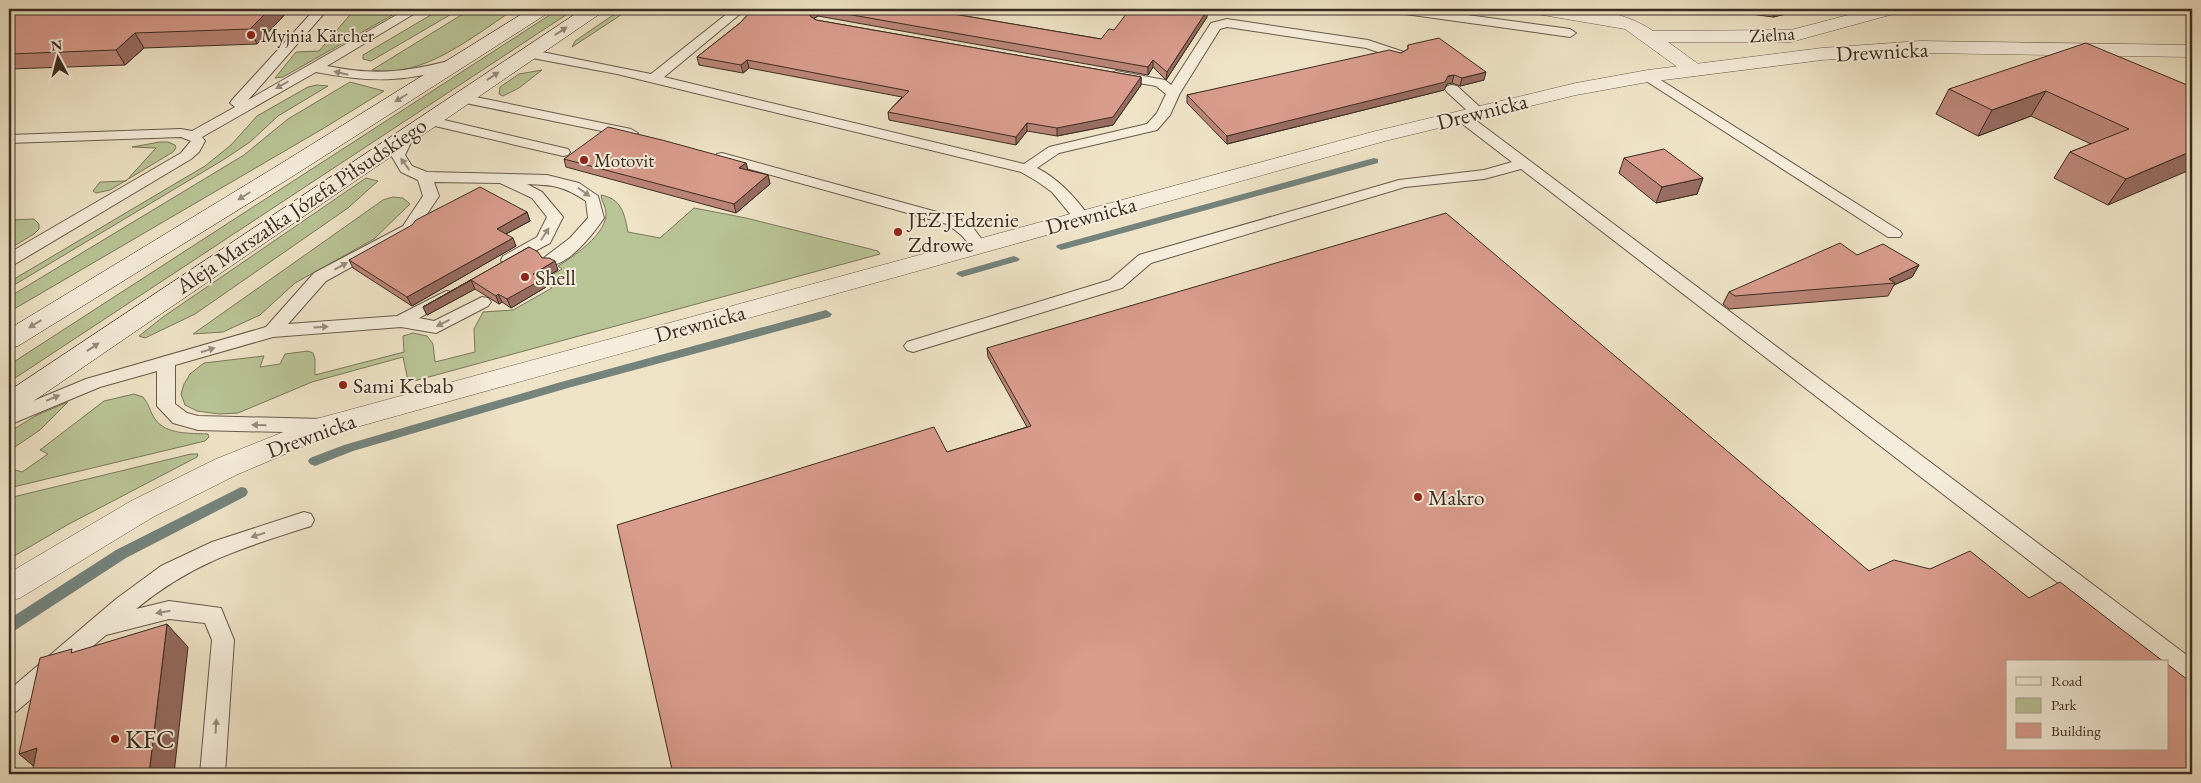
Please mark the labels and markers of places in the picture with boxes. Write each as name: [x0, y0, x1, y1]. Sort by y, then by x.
place label: Myjnia Kärcher: [261, 23, 375, 48]
marker: Myjnia Kärcher: [245, 29, 257, 41]
place label: Motovit: [594, 148, 654, 173]
marker: Motovit: [578, 154, 590, 166]
place label: JEZ JEdzenie Zdrowe: [906, 205, 1019, 259]
marker: JEZ JEdzenie Zdrowe: [892, 226, 904, 238]
place label: Shell: [535, 263, 576, 292]
marker: Shell: [519, 271, 531, 283]
place label: Sami Kebab: [353, 371, 453, 400]
marker: Sami Kebab: [337, 379, 349, 391]
place label: Makro: [1428, 483, 1485, 512]
marker: Makro: [1412, 491, 1424, 503]
place label: KFC: [125, 722, 174, 756]
marker: KFC: [109, 733, 121, 745]

